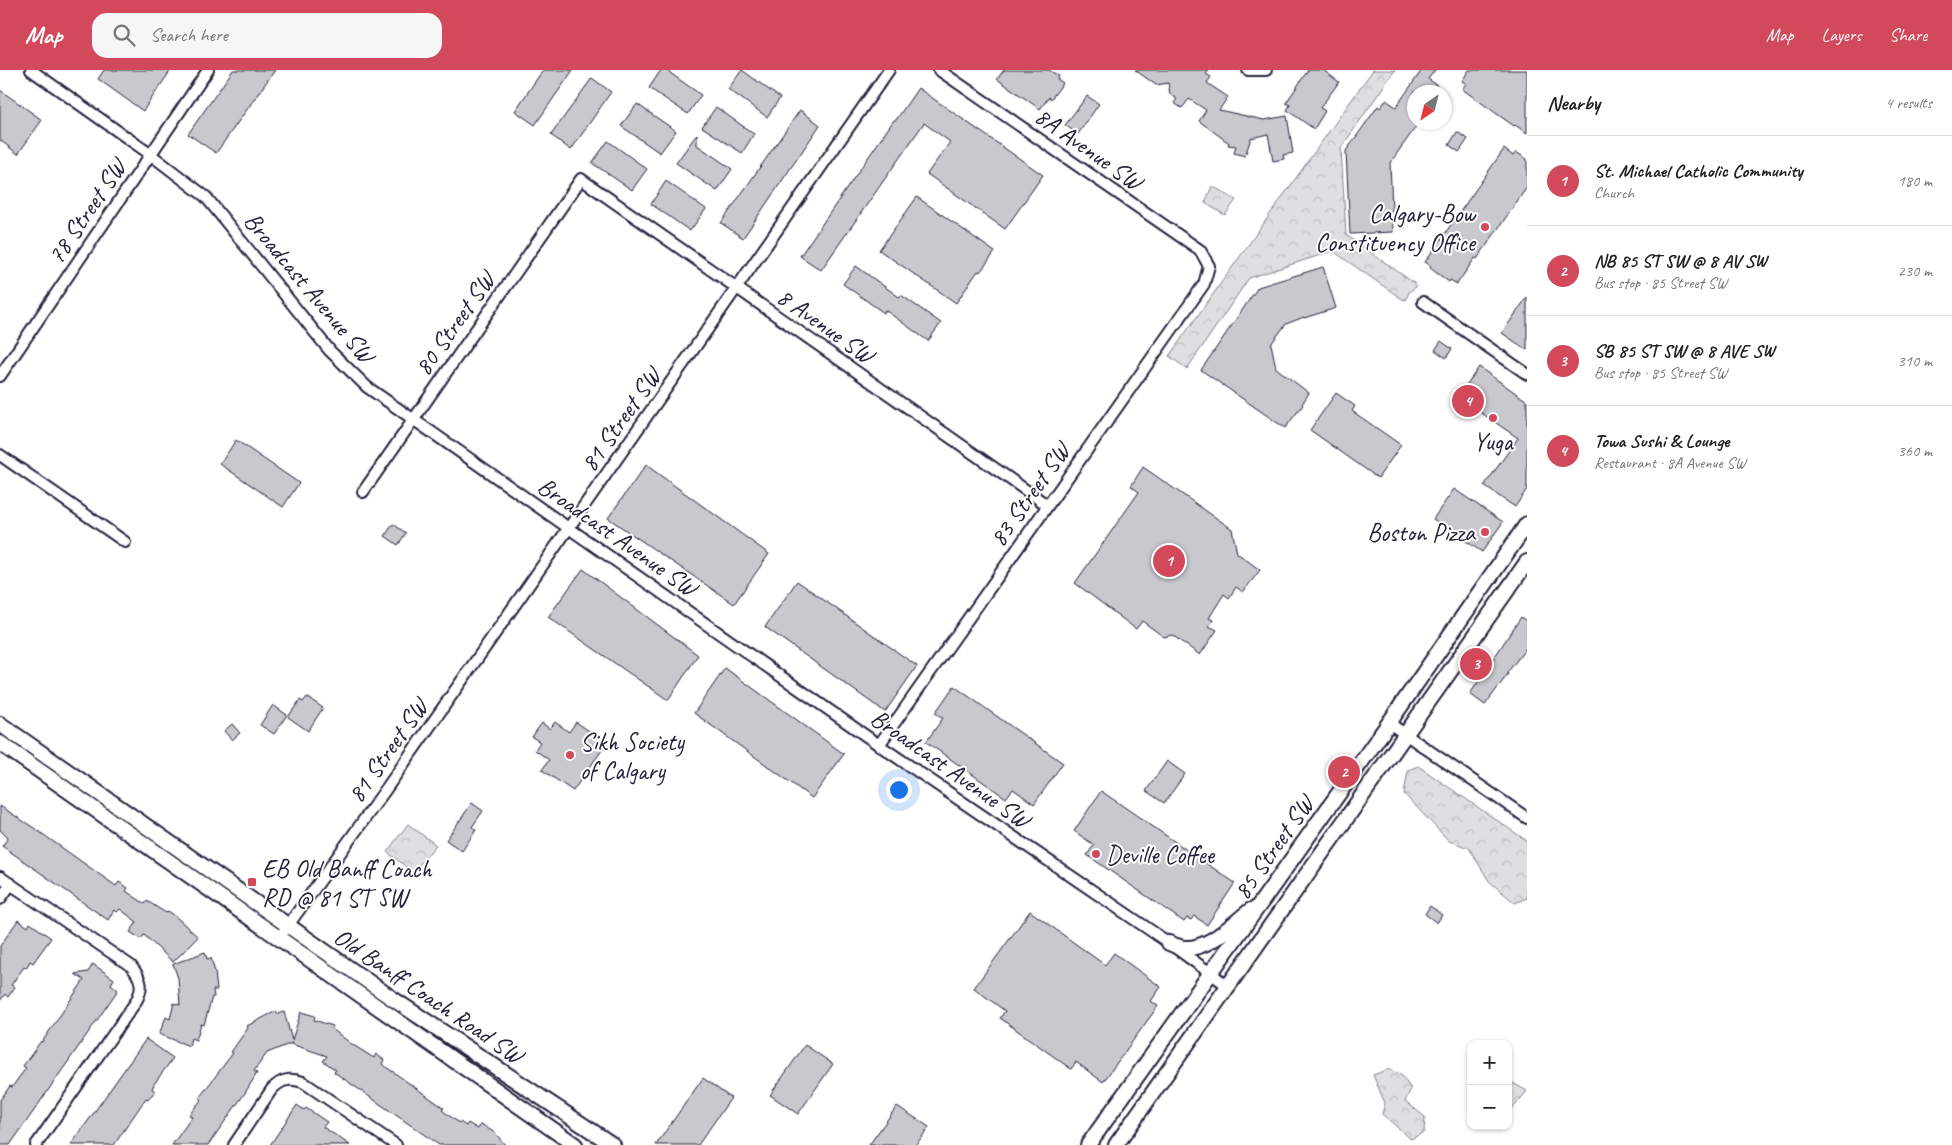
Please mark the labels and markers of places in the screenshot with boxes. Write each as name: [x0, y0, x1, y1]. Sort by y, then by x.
place label: Calgary-Bow Constituency Office: [1315, 198, 1477, 259]
marker: Calgary-Bow Constituency Office: [1479, 221, 1491, 233]
pin: 4: [1452, 382, 1484, 420]
marker: Yuga: [1487, 412, 1499, 424]
place label: Yuga: [1473, 426, 1515, 458]
place label: Boston Pizza: [1367, 517, 1477, 549]
marker: Boston Pizza: [1479, 526, 1491, 538]
pin: 1: [1153, 542, 1185, 580]
pin: 3: [1460, 645, 1492, 683]
place label: Sikh Society of Calgary: [580, 726, 685, 787]
marker: Sikh Society of Calgary: [564, 749, 576, 761]
pin: 2: [1328, 753, 1360, 791]
place label: Deville Coffee: [1106, 839, 1216, 871]
marker: Deville Coffee: [1090, 848, 1102, 860]
place label: EB Old Banff Coach RD @ 81 ST SW: [262, 853, 433, 914]
marker: EB Old Banff Coach RD @ 81 ST SW: [246, 876, 258, 888]

